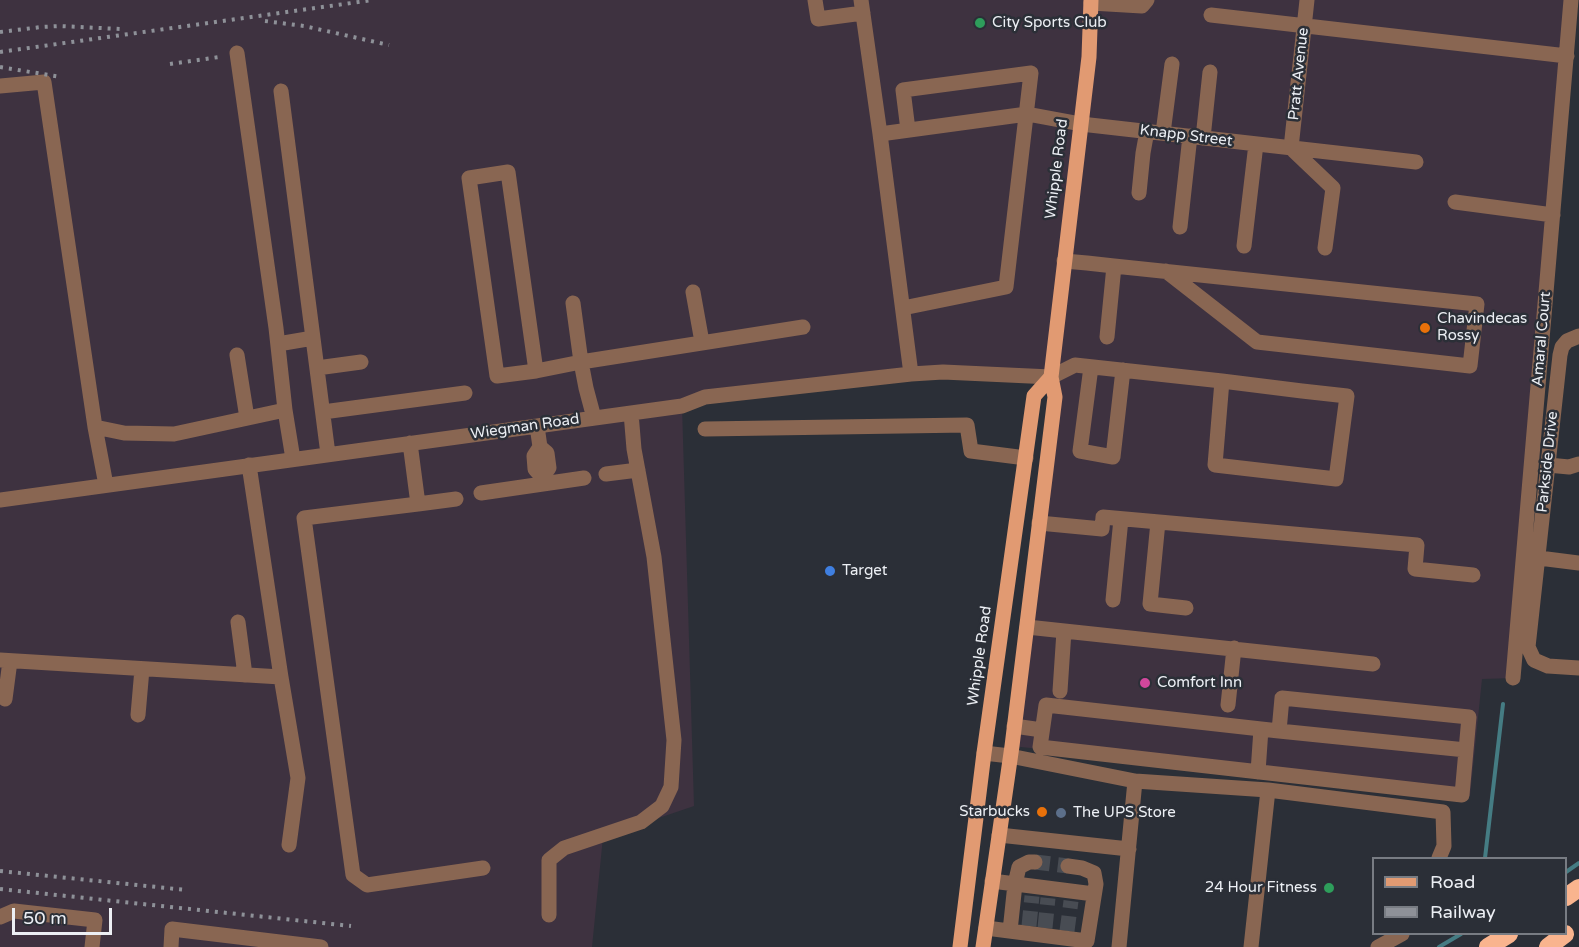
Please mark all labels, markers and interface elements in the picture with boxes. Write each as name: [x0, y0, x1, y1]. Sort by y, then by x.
place label: City Sports Club: [992, 14, 1107, 32]
marker: City Sports Club: [973, 16, 987, 30]
street label: Pratt Avenue: [1285, 27, 1313, 121]
street label: Whipple Road: [1042, 118, 1072, 220]
street label: Knapp Street: [1139, 121, 1233, 151]
street label: Amaral Court: [1529, 291, 1555, 387]
place label: Chavindecas Rossy: [1437, 310, 1527, 345]
marker: Chavindecas Rossy: [1418, 321, 1432, 335]
street label: Wiegman Road: [469, 410, 581, 444]
street label: Parkside Drive: [1534, 410, 1562, 514]
place label: Target: [842, 562, 888, 580]
marker: Target: [823, 564, 837, 578]
street label: Whipple Road: [964, 605, 996, 707]
place label: Comfort Inn: [1157, 674, 1242, 692]
marker: Comfort Inn: [1138, 676, 1152, 690]
place label: Starbucks: [959, 803, 1030, 821]
place label: The UPS Store: [1073, 804, 1176, 822]
marker: Starbucks: [1035, 805, 1049, 819]
marker: The UPS Store: [1054, 806, 1068, 820]
legend: [1372, 857, 1567, 935]
text: Road: [1430, 871, 1475, 893]
place label: 24 Hour Fitness: [1205, 879, 1317, 897]
marker: 24 Hour Fitness: [1322, 881, 1336, 895]
scale bar: [15, 896, 116, 934]
text: Railway: [1430, 901, 1496, 923]
text: 50 m: [23, 907, 67, 929]

